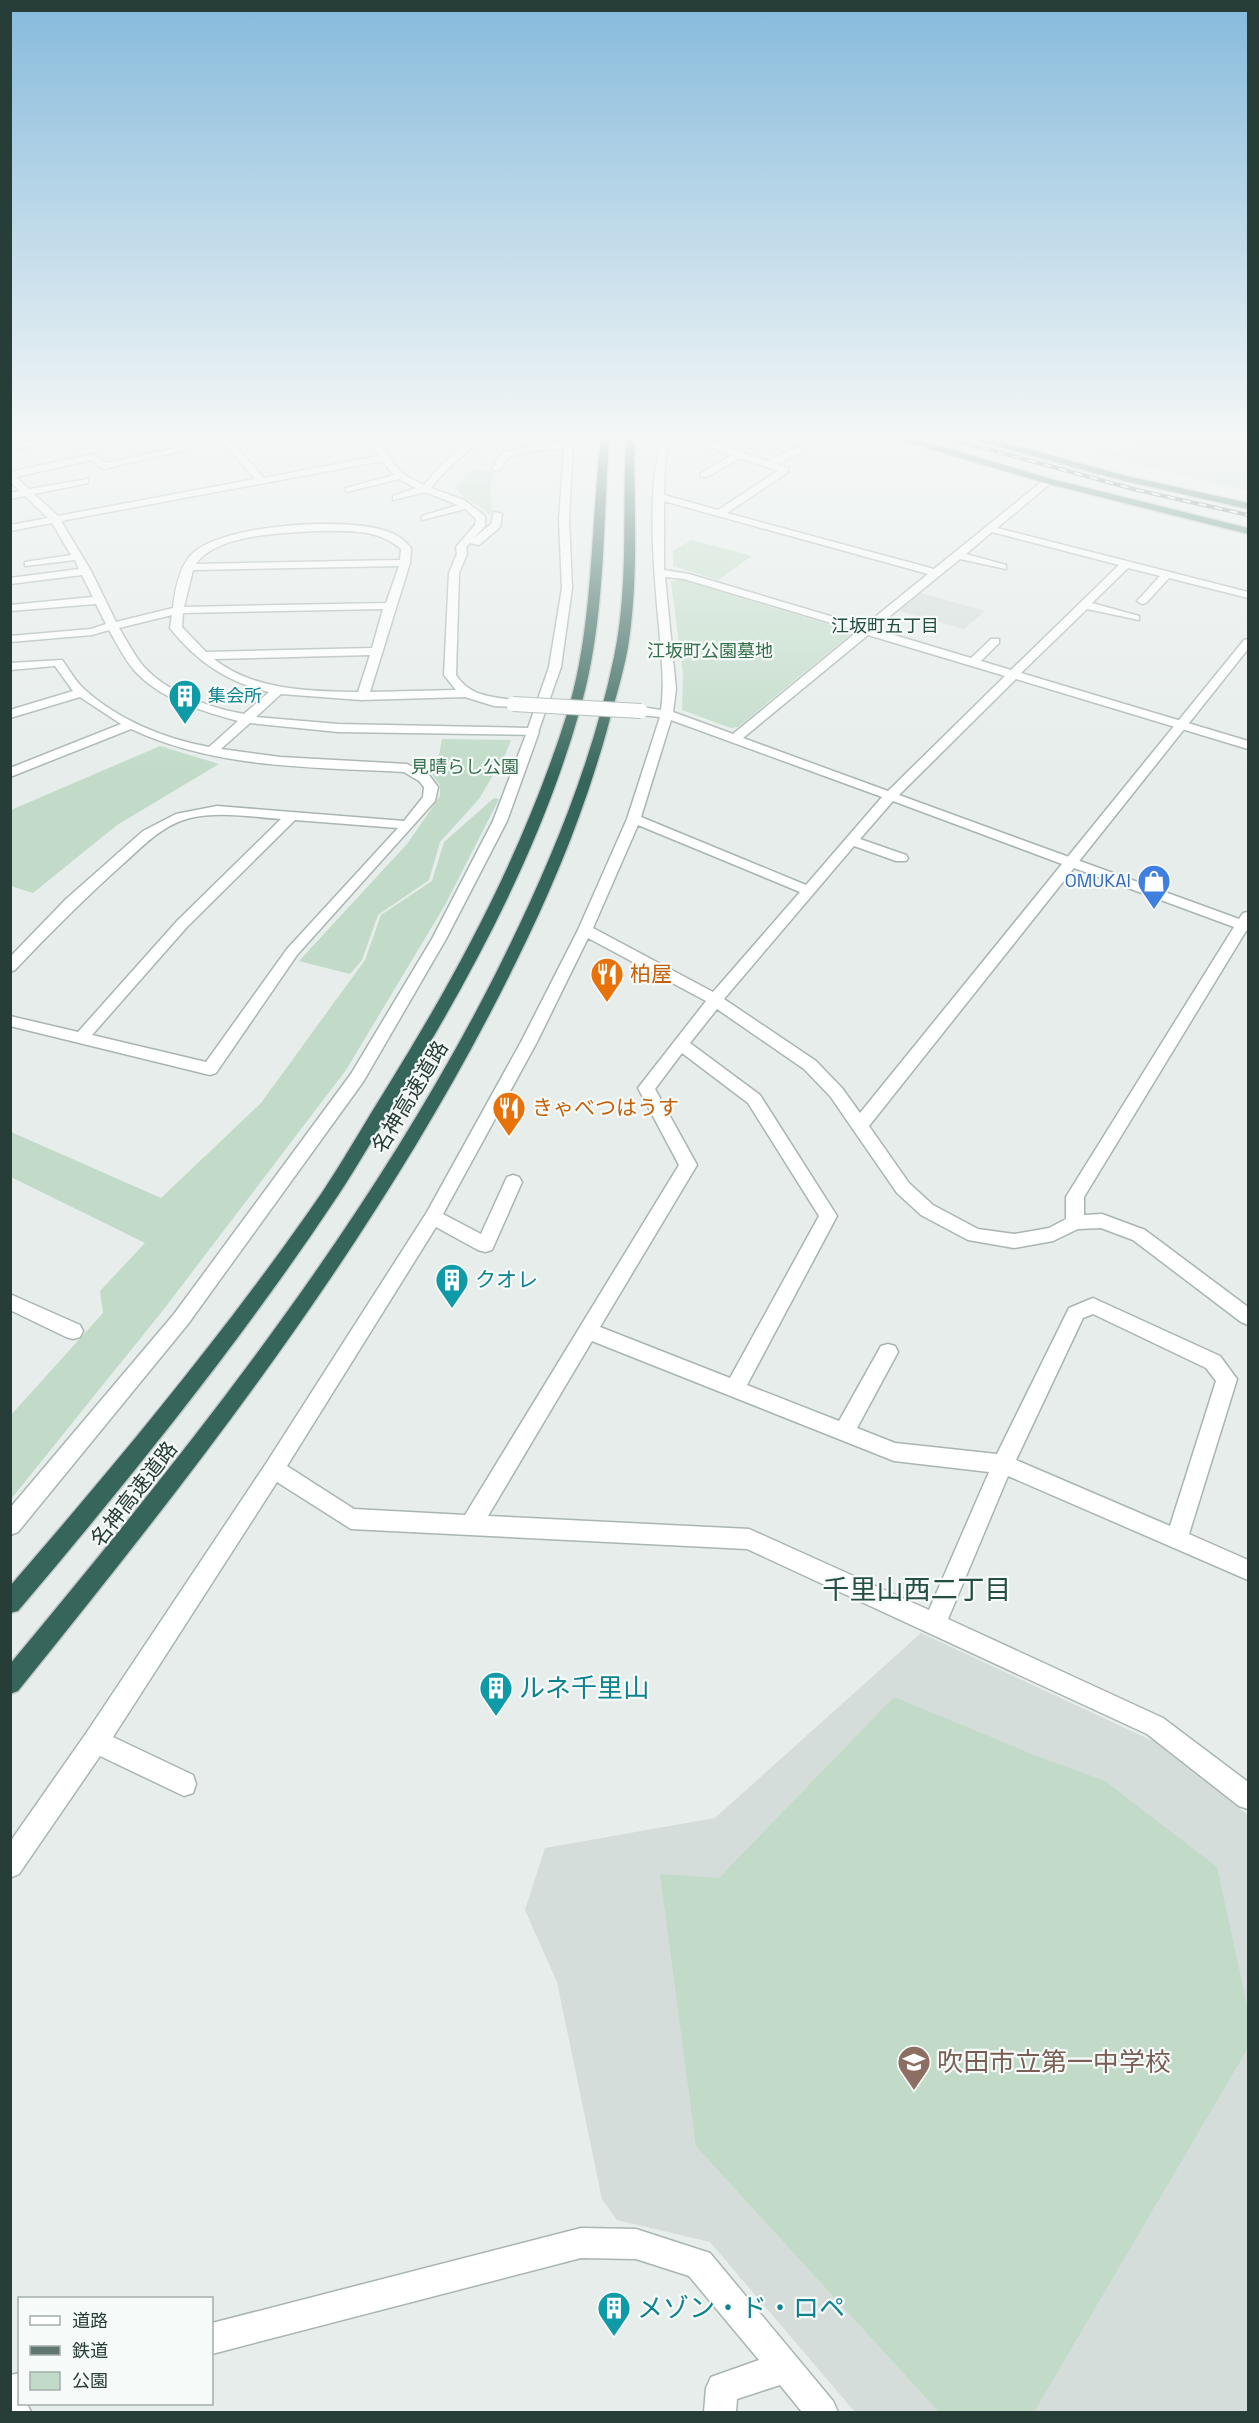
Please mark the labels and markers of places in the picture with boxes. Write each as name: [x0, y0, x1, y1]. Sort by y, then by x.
building icon: 集会所: [167, 678, 203, 725]
place label: 集会所: [208, 684, 262, 707]
shop icon: OMUKAI: [1136, 863, 1172, 910]
place label: OMUKAI: [1065, 869, 1131, 892]
restaurant icon: 柏屋: [589, 956, 625, 1003]
place label: 柏屋: [630, 960, 672, 987]
restaurant icon: きゃべつはうす: [491, 1090, 527, 1137]
place label: きゃべつはうす: [532, 1094, 679, 1121]
building icon: クオレ: [434, 1262, 470, 1309]
place label: クオレ: [475, 1266, 538, 1293]
building icon: ルネ千里山: [478, 1670, 514, 1717]
place label: ルネ千里山: [519, 1671, 649, 1705]
school or university icon: 吹田市立第一中学校: [896, 2044, 932, 2091]
place label: 吹田市立第一中学校: [937, 2045, 1171, 2079]
building icon: メゾン・ド・ロペ: [596, 2290, 632, 2337]
place label: メゾン・ド・ロペ: [637, 2291, 845, 2325]

